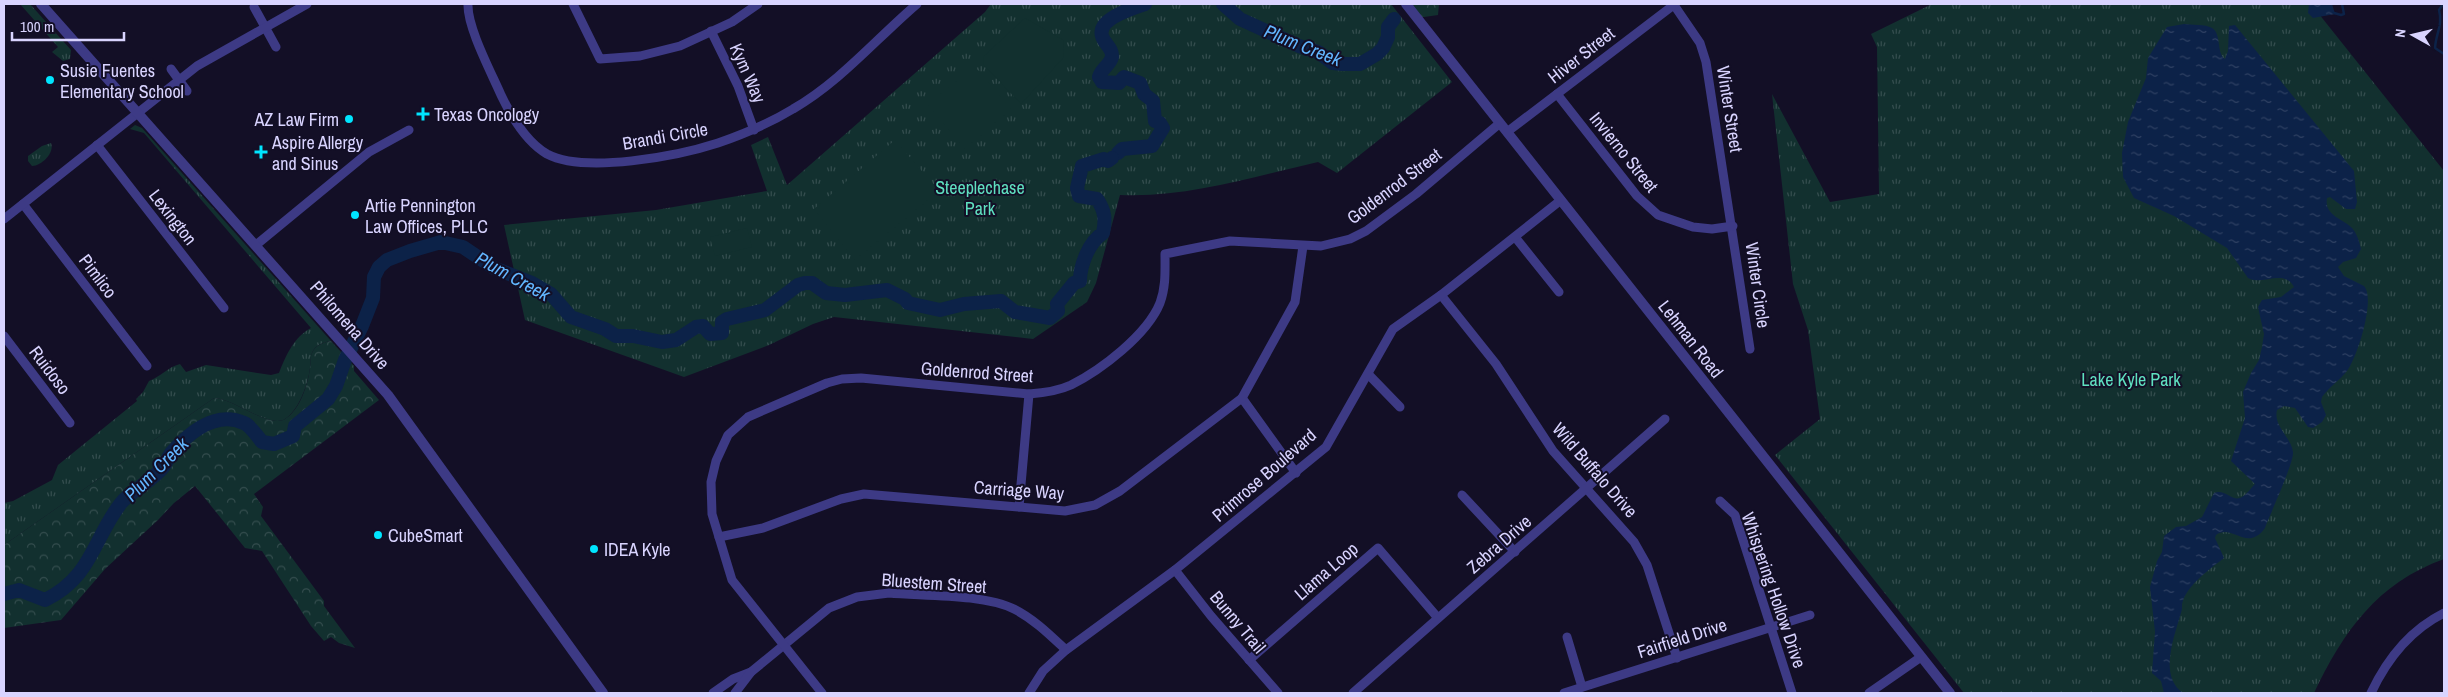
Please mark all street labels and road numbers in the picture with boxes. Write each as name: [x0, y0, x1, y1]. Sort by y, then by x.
street label: Hiver Street: [1542, 21, 1620, 89]
street label: Kym Way: [724, 39, 772, 107]
street label: Winter Street: [1711, 64, 1749, 154]
street label: Invierno Street: [1584, 107, 1664, 197]
street label: Brandi Circle: [620, 116, 710, 156]
street label: Goldenrod Street: [1342, 142, 1446, 230]
street label: Lexington: [143, 184, 203, 250]
street label: Winter Circle: [1740, 241, 1776, 329]
street label: Pimlico: [73, 249, 123, 303]
street label: Philomena Drive: [305, 275, 395, 375]
street label: Lehman Road: [1653, 295, 1729, 383]
street label: Ruidoso: [23, 341, 77, 399]
street label: Goldenrod Street: [920, 356, 1034, 388]
street label: Wild Buffalo Drive: [1547, 417, 1643, 523]
street label: Primrose Boulevard: [1207, 423, 1321, 527]
street label: Carriage Way: [973, 474, 1066, 506]
street label: Zebra Drive: [1461, 509, 1537, 579]
street label: Whispering Hollow Drive: [1736, 509, 1812, 671]
street label: Llama Loop: [1289, 536, 1363, 606]
street label: Bluestem Street: [881, 567, 987, 599]
street label: Bunny Trail: [1204, 585, 1272, 659]
street label: Fairfield Drive: [1634, 612, 1730, 664]

